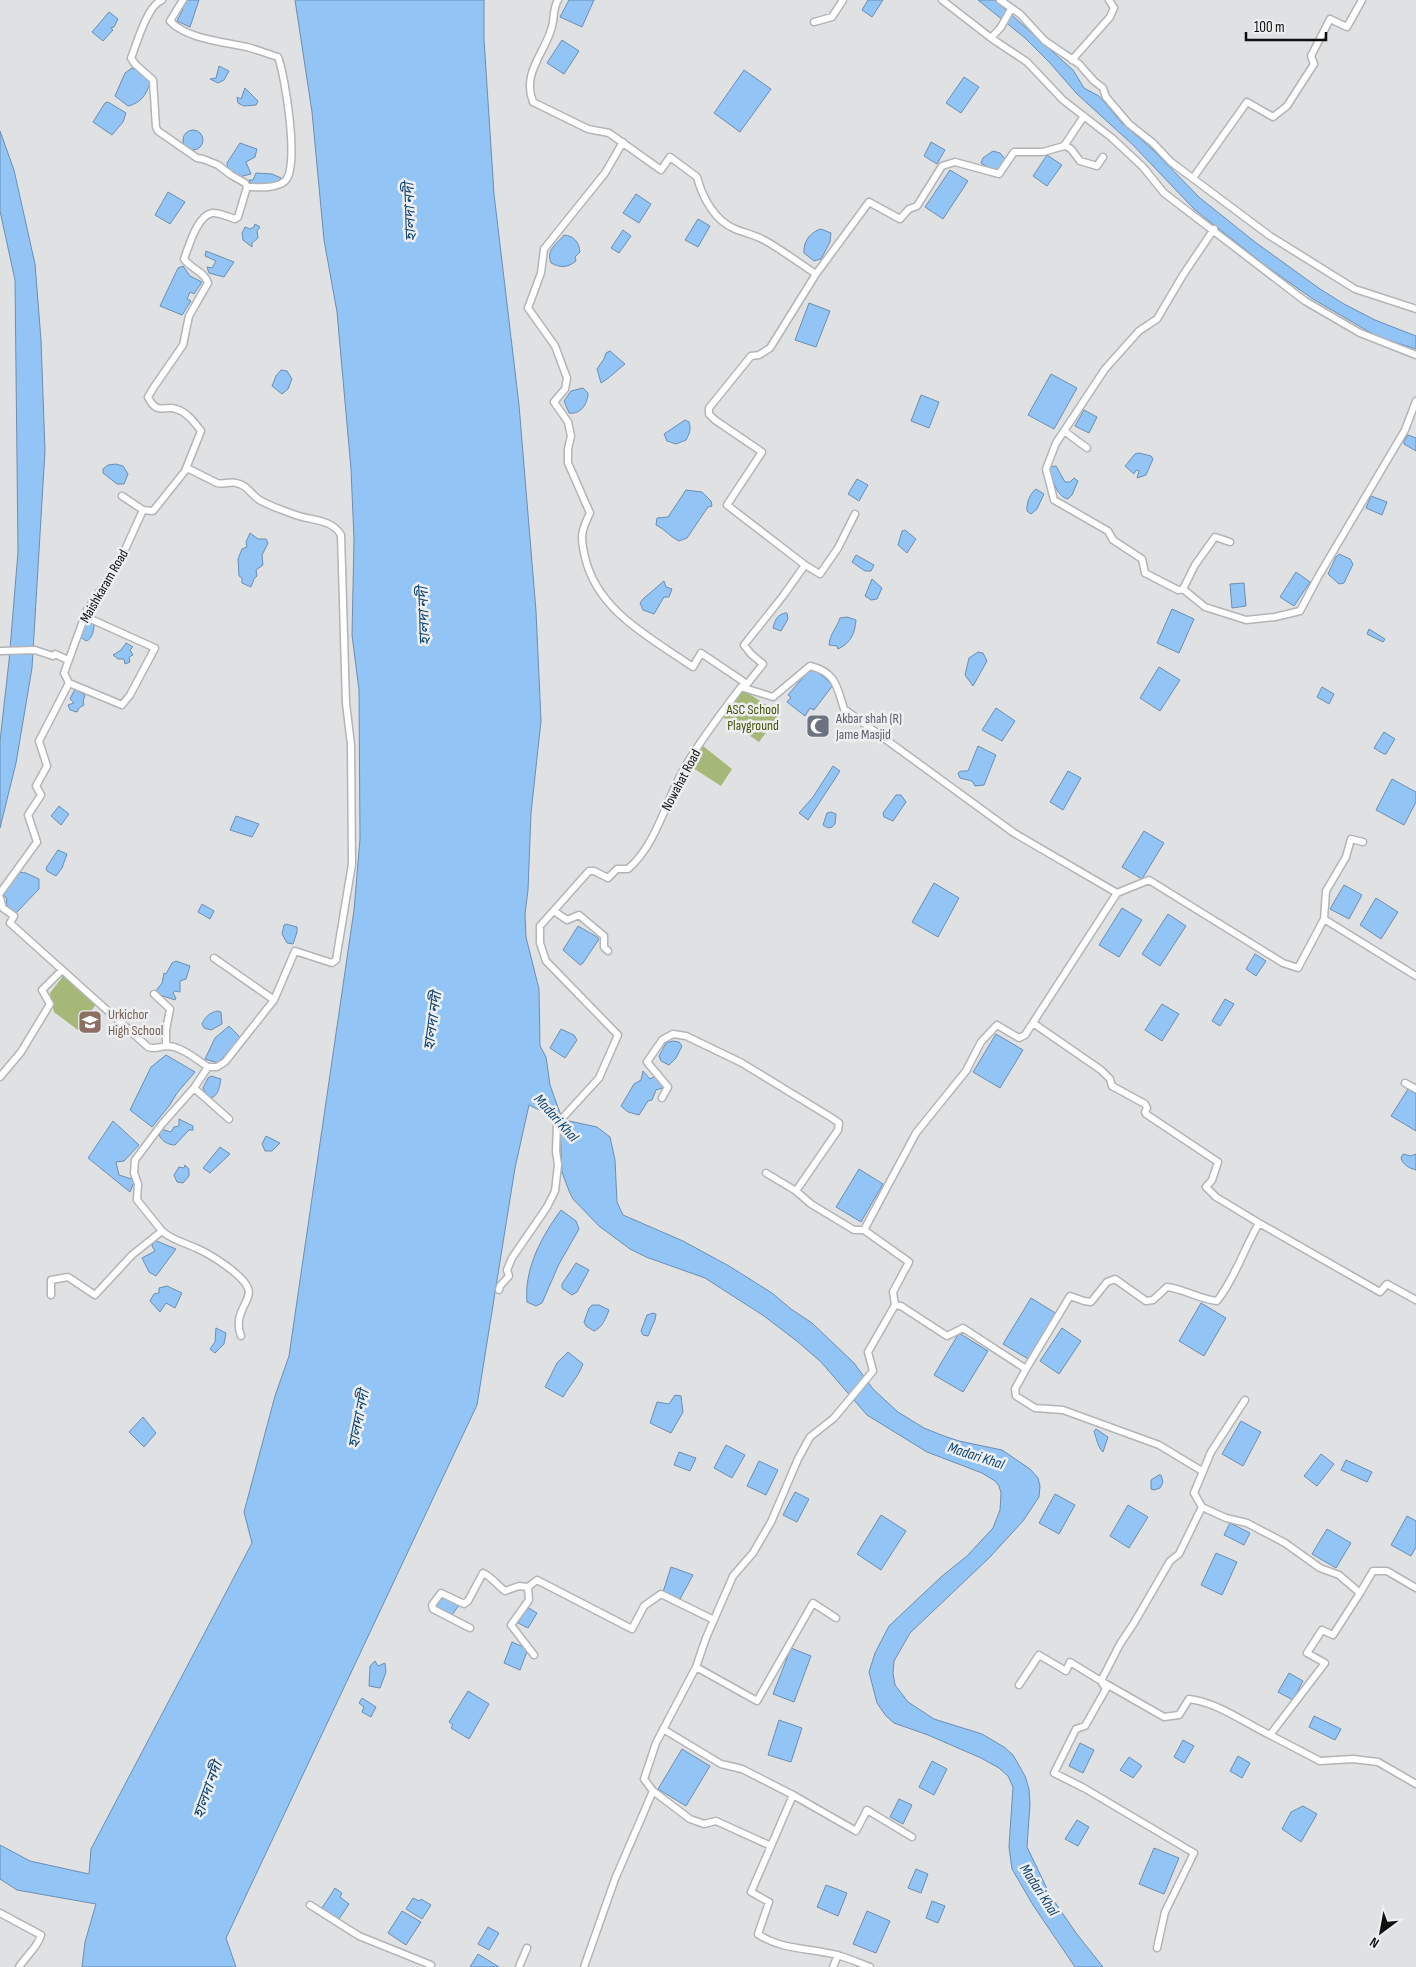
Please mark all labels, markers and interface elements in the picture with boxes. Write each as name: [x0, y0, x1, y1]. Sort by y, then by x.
scale bar: [1246, 10, 1326, 42]
text: 100 m: [1254, 18, 1285, 37]
water label: হালদা নদী: [399, 179, 421, 242]
street label: Maishkaram Road: [76, 546, 132, 626]
water label: হালদা নদী: [413, 583, 435, 646]
park label: ASC School Playground: [726, 701, 779, 734]
place label: Akbar shah (R) Jame Masjid: [835, 710, 902, 743]
mosque icon: Akbar shah (R) Jame Masjid: [805, 713, 831, 739]
street label: Nowahat Road: [658, 746, 704, 814]
water label: হালদা নদী: [419, 988, 447, 1052]
place label: Urkichor High School: [108, 1006, 163, 1039]
school or university icon: Urkichor High School: [77, 1009, 103, 1035]
water label: Madari Khal: [530, 1090, 583, 1147]
water label: হালদা নদী: [344, 1385, 375, 1450]
water label: Madari Khal: [945, 1438, 1008, 1474]
water label: হালদা নদী: [189, 1756, 228, 1821]
water label: Madari Khal: [1015, 1860, 1063, 1921]
north arrow: [1356, 1907, 1406, 1957]
text: N: [1367, 1933, 1382, 1952]

